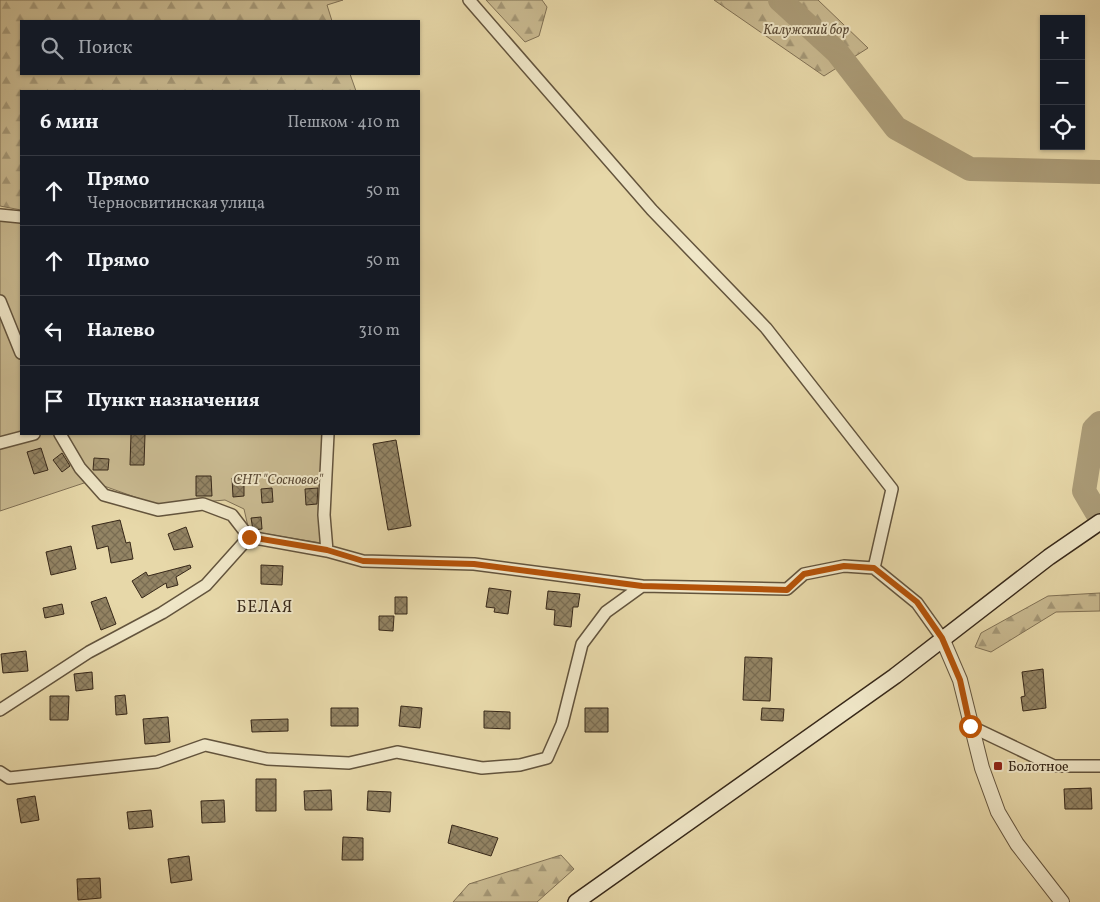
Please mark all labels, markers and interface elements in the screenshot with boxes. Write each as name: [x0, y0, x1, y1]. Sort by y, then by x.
map controls: [1040, 15, 1085, 150]
button: +: [1040, 15, 1085, 60]
search box: [20, 20, 420, 75]
park label: Калужский бор: [763, 21, 849, 40]
icon: search: [38, 34, 66, 62]
text: Поиск: [78, 35, 132, 61]
button: −: [1040, 60, 1085, 105]
button: locate: [1040, 105, 1085, 150]
text: 6 мин: [40, 108, 99, 137]
text: Пешком · 410 m: [287, 112, 400, 134]
text: Прямо: [87, 167, 149, 193]
icon: ahead: [40, 177, 68, 205]
text: 50 m: [366, 180, 400, 202]
text: Черносвитинская улица: [87, 193, 265, 215]
icon: ahead: [40, 247, 68, 275]
text: Прямо: [87, 248, 149, 274]
text: 50 m: [366, 250, 400, 272]
icon: left: [40, 317, 68, 345]
text: Налево: [87, 318, 155, 344]
text: 310 m: [359, 320, 400, 342]
icon: arrive: [40, 387, 68, 415]
text: Пункт назначения: [87, 388, 260, 414]
park label: СНТ "Сосновое": [233, 471, 324, 490]
route end: [238, 526, 261, 549]
district label: БЕЛАЯ: [237, 597, 293, 619]
route start: [959, 715, 982, 738]
place label: Болотное: [1008, 758, 1069, 777]
marker: Болотное: [992, 760, 1004, 772]

